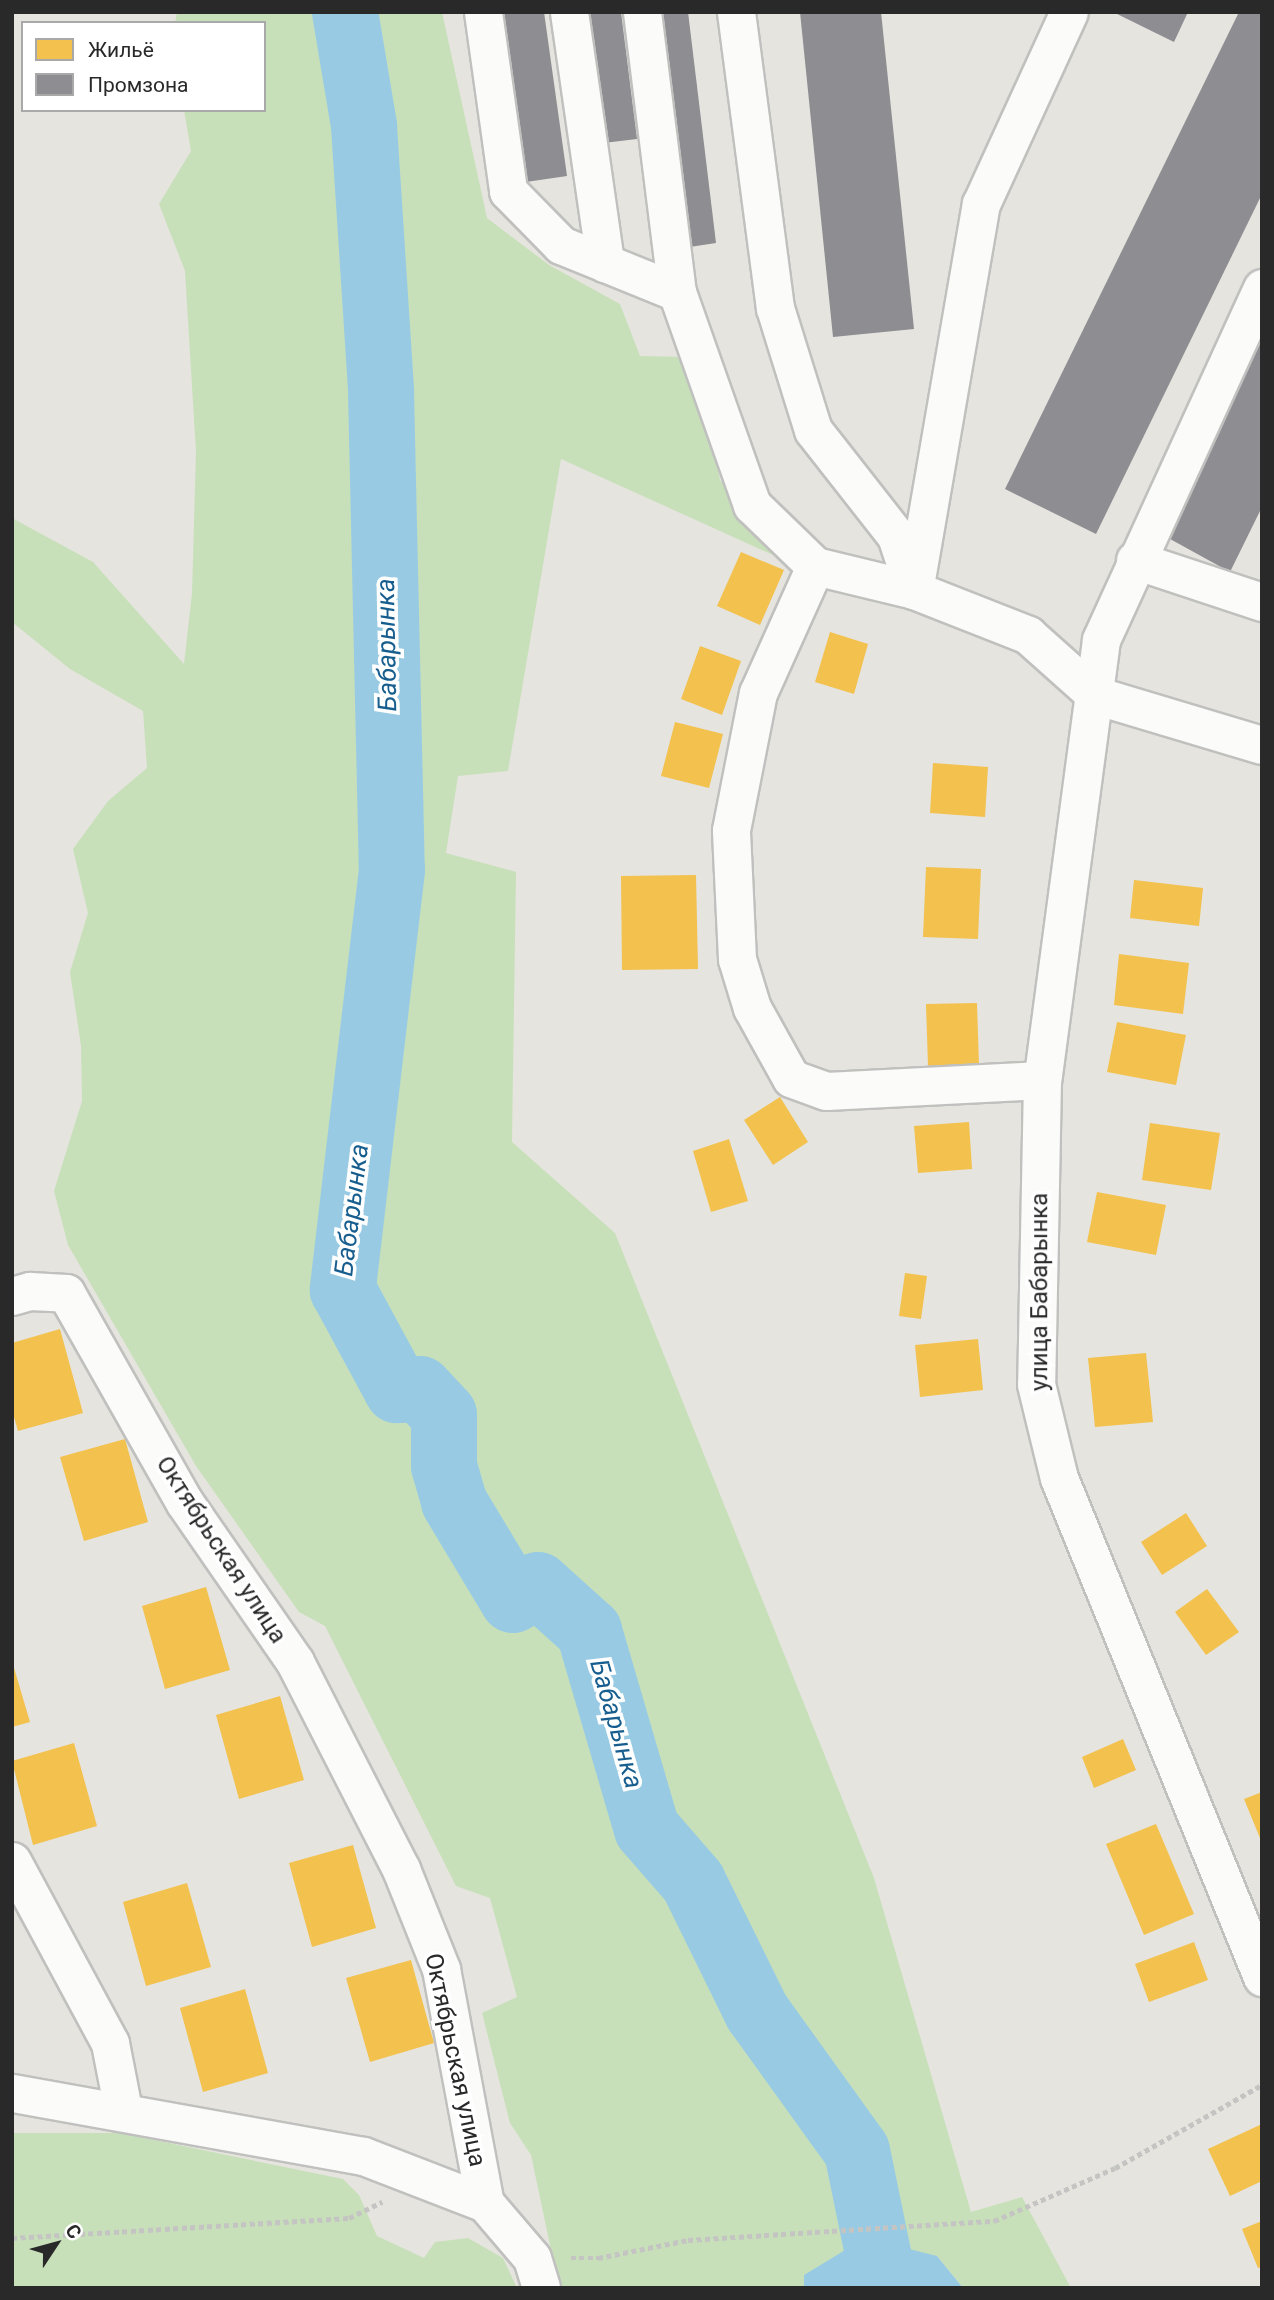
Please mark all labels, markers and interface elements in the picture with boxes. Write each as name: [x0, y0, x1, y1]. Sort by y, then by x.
legend: [21, 21, 266, 112]
text: Жильё: [88, 38, 154, 62]
text: Промзона: [88, 73, 189, 97]
water label: Бабарынка: [370, 578, 404, 712]
water label: Бабарынка: [328, 1142, 376, 1278]
street label: улица Бабарынка: [1026, 1193, 1054, 1391]
street label: Октябрьская улица: [150, 1451, 292, 1649]
water label: Бабарынка: [583, 1656, 649, 1792]
street label: Октябрьская улица: [418, 1951, 492, 2169]
north arrow: [21, 2209, 91, 2279]
text: С: [60, 2220, 86, 2243]

